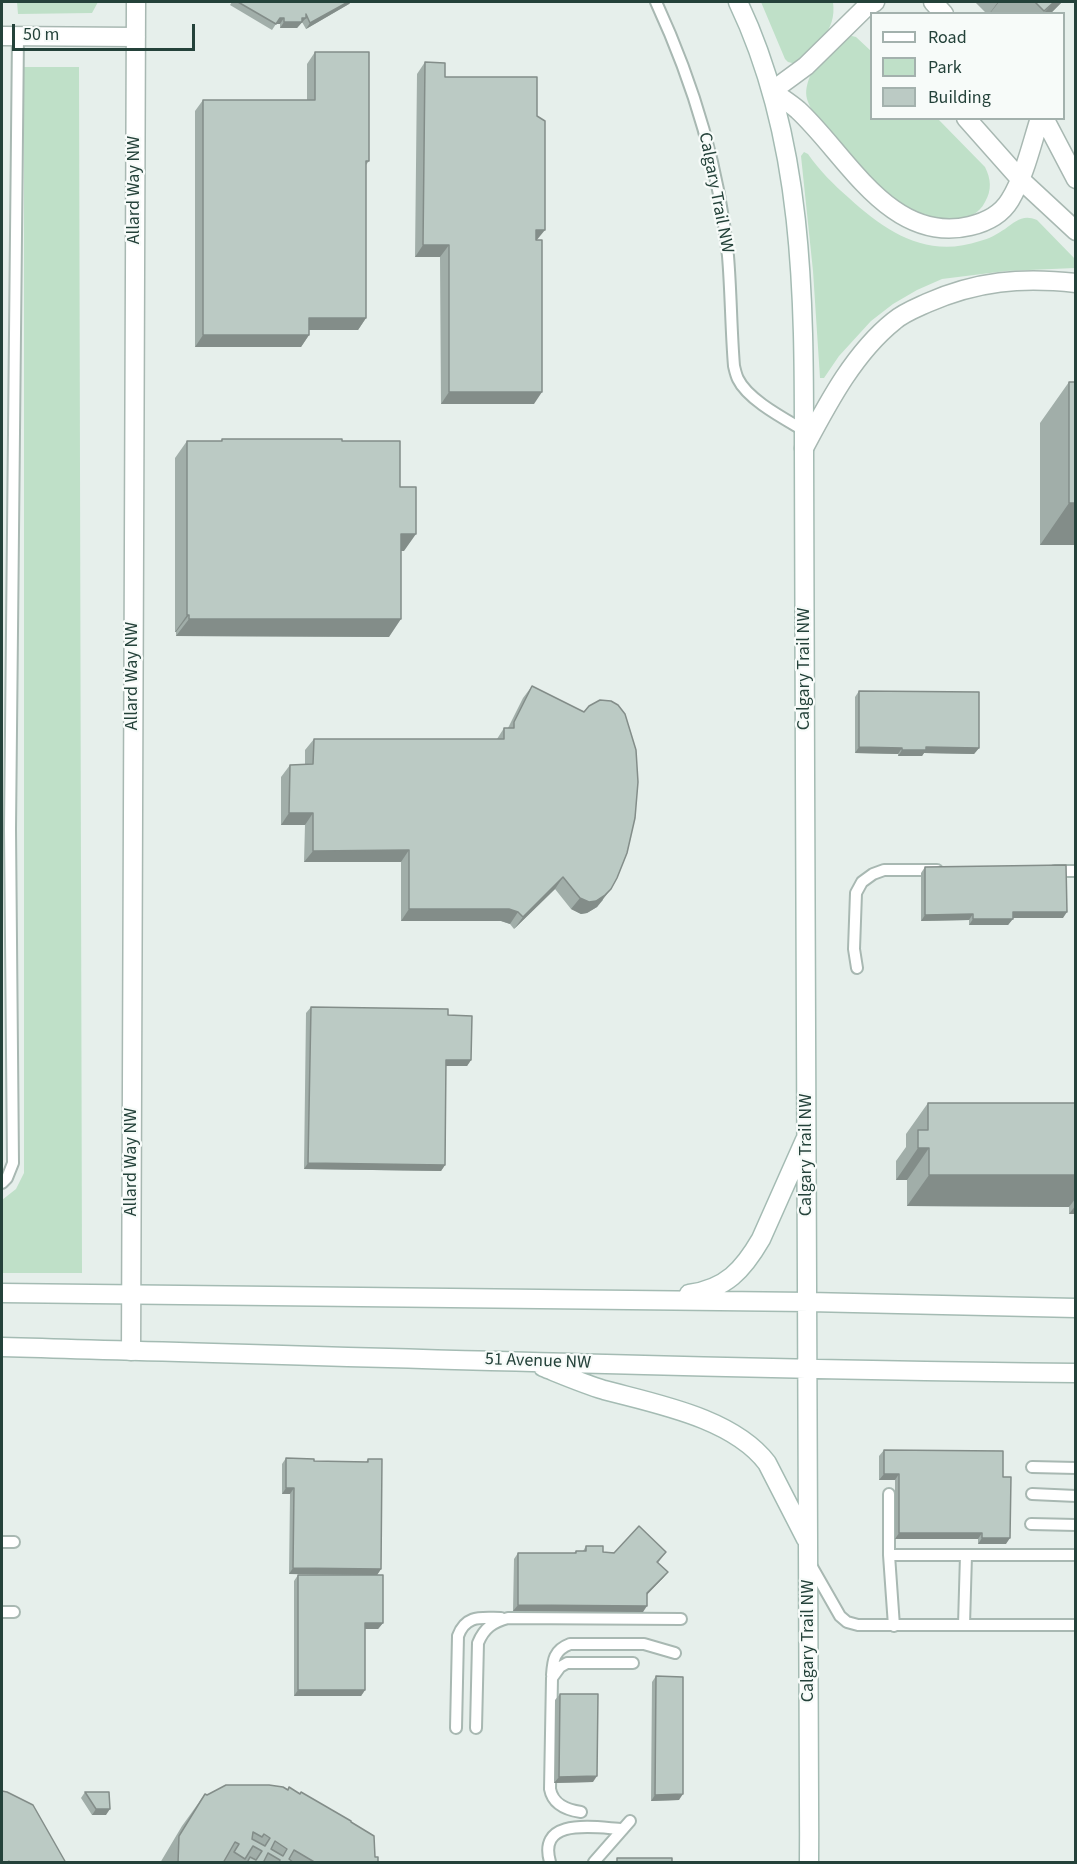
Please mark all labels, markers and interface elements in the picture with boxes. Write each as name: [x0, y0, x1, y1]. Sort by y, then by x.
scale bar: [15, 12, 198, 50]
legend: [870, 12, 1065, 120]
text: 50 m: [23, 22, 59, 47]
text: Road: [928, 25, 967, 50]
text: Park: [928, 55, 962, 80]
text: Building: [928, 85, 991, 110]
street label: Calgary Trail NW: [693, 131, 737, 255]
street label: Allard Way NW: [124, 136, 146, 244]
street label: Calgary Trail NW: [794, 608, 816, 730]
street label: Allard Way NW: [122, 622, 144, 730]
street label: Calgary Trail NW: [796, 1094, 818, 1216]
street label: Allard Way NW: [121, 1108, 143, 1216]
street label: 51 Avenue NW: [484, 1349, 592, 1375]
street label: Calgary Trail NW: [798, 1580, 820, 1702]

